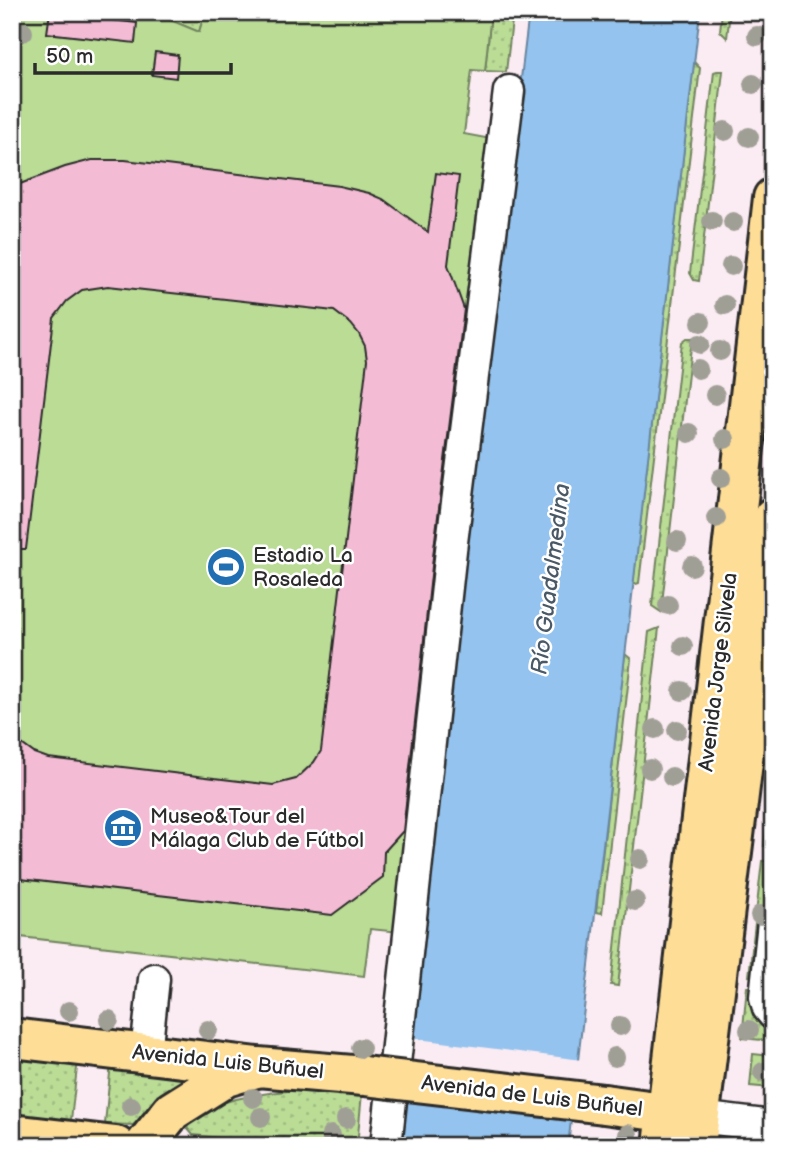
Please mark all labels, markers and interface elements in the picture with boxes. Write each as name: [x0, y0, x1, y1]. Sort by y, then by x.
scale bar: [35, 32, 231, 76]
text: 50 m: [46, 44, 93, 69]
water label: Río Guadalmedina: [525, 482, 577, 676]
place label: Estadio La Rosaleda: [253, 543, 353, 592]
sports icon: Estadio La Rosaleda: [205, 546, 247, 588]
street label: Avenida Jorge Silvela: [693, 571, 743, 773]
place label: Museo&Tour del Málaga Club de Fútbol: [150, 804, 364, 853]
museum icon: Museo&Tour del Málaga Club de Fútbol: [102, 807, 144, 849]
street label: Avenida Luis Buñuel: [131, 1040, 325, 1084]
street label: Avenida de Luis Buñuel: [420, 1070, 644, 1122]

